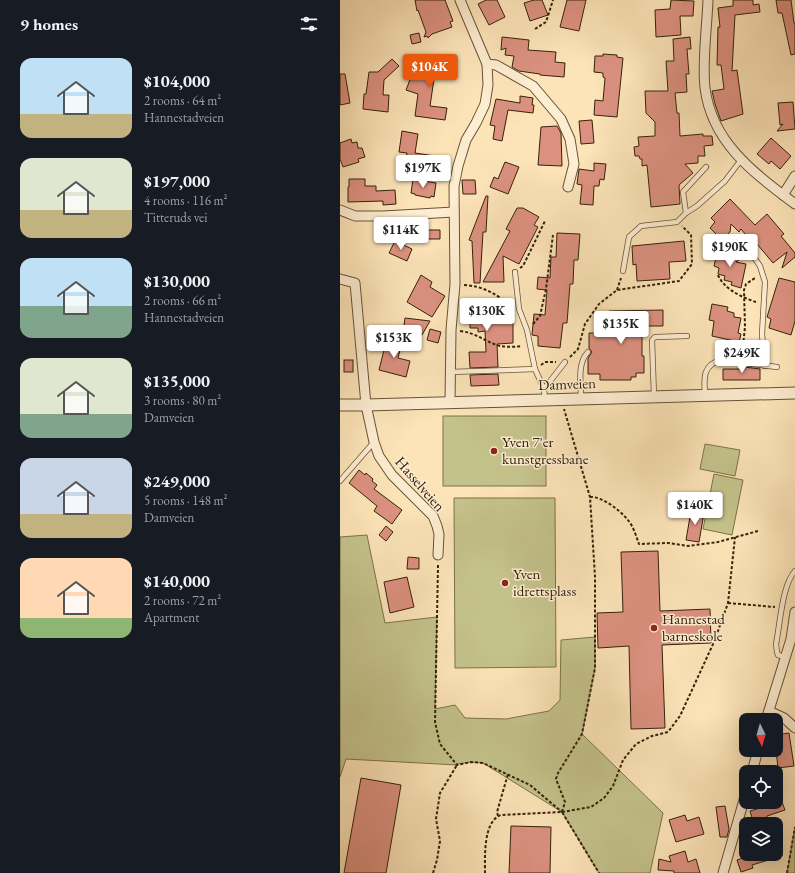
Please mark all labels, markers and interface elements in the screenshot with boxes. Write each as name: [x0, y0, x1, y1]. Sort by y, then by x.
text: 9 homes: [20, 13, 78, 35]
icon: filters: [298, 13, 320, 35]
pin: $104K: [402, 54, 458, 88]
text: $104K: [412, 58, 448, 75]
text: $104,000: [144, 70, 210, 92]
icon: home: [52, 74, 100, 122]
text: 2 rooms · 64 m²: [144, 92, 221, 109]
text: Hannestadveien: [144, 109, 224, 126]
pin: $197K: [395, 155, 451, 189]
text: $197K: [405, 159, 441, 176]
text: $197,000: [144, 170, 210, 192]
icon: home: [52, 174, 100, 222]
text: 4 rooms · 116 m²: [144, 192, 228, 209]
text: Titteruds vei: [144, 209, 207, 226]
pin: $114K: [373, 217, 429, 251]
text: $114K: [383, 221, 419, 238]
pin: $190K: [702, 234, 758, 268]
text: $190K: [712, 238, 748, 255]
text: $130,000: [144, 270, 210, 292]
icon: home: [52, 274, 100, 322]
text: 2 rooms · 66 m²: [144, 292, 221, 309]
pin: $130K: [459, 298, 515, 332]
text: $130K: [469, 302, 505, 319]
text: Hannestadveien: [144, 309, 224, 326]
pin: $135K: [593, 311, 649, 345]
text: $135K: [603, 315, 639, 332]
pin: $153K: [366, 325, 422, 359]
text: $153K: [376, 329, 412, 346]
pin: $249K: [714, 340, 770, 374]
text: $249K: [724, 344, 760, 361]
text: $135,000: [144, 370, 210, 392]
street label: Damveien: [538, 373, 596, 394]
icon: home: [52, 374, 100, 422]
text: 3 rooms · 80 m²: [144, 392, 221, 409]
text: Damveien: [144, 409, 194, 426]
place label: Yven 7'er kunstgressbane: [502, 432, 589, 468]
marker: Yven 7'er kunstgressbane: [489, 446, 499, 456]
street label: Hasselveien: [391, 452, 450, 515]
text: $249,000: [144, 470, 210, 492]
icon: home: [52, 474, 100, 522]
text: 5 rooms · 148 m²: [144, 492, 228, 509]
pin: $140K: [667, 492, 723, 526]
text: $140K: [677, 496, 713, 513]
text: Damveien: [144, 509, 194, 526]
place label: Yven idrettsplass: [513, 564, 576, 600]
text: $140,000: [144, 570, 210, 592]
icon: home: [52, 574, 100, 622]
marker: Yven idrettsplass: [500, 578, 510, 588]
text: 2 rooms · 72 m²: [144, 592, 221, 609]
text: Apartment: [144, 609, 199, 626]
place label: Hannestad barneskole: [662, 609, 725, 645]
marker: Hannestad barneskole: [649, 623, 659, 633]
north arrow: [739, 713, 783, 757]
map controls: [739, 713, 783, 861]
button: locate: [739, 765, 783, 809]
button: layers: [739, 817, 783, 861]

